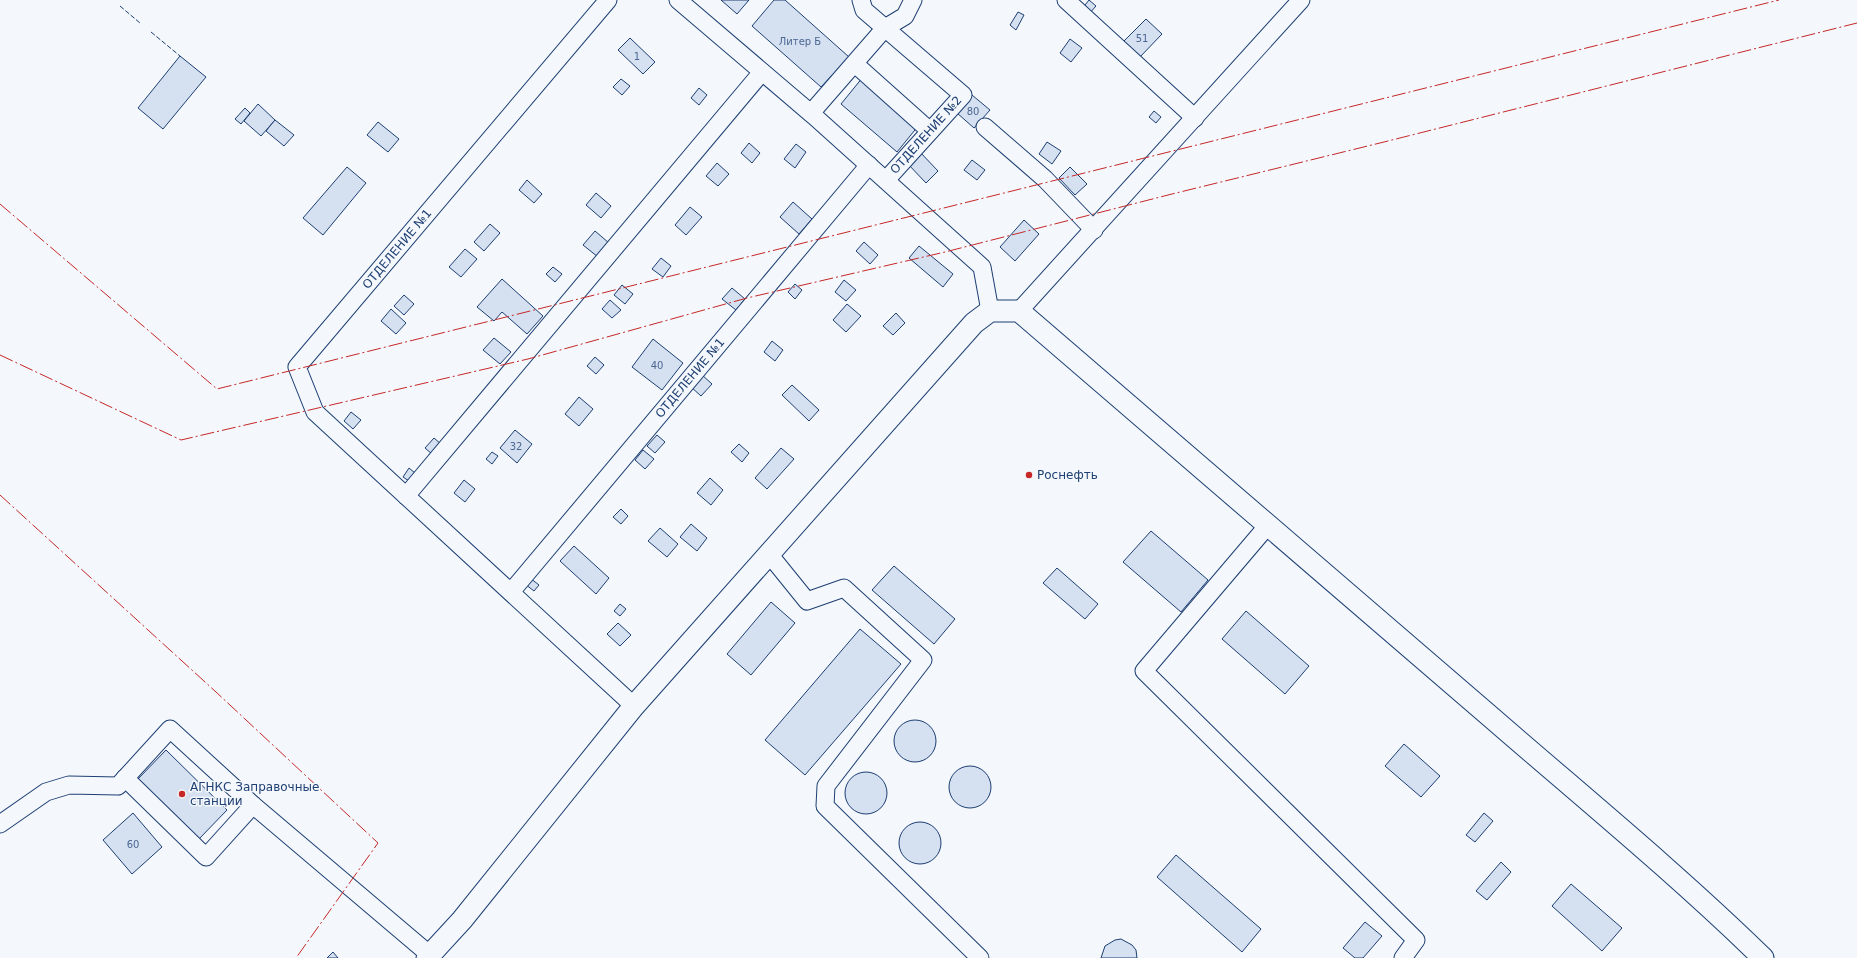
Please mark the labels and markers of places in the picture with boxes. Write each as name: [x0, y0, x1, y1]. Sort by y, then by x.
place label: Роснефть: [1037, 468, 1098, 482]
marker: Роснефть: [1024, 470, 1034, 480]
place label: АГНКС Заправочные станции: [190, 780, 319, 808]
marker: АГНКС Заправочные станции: [177, 789, 187, 799]

